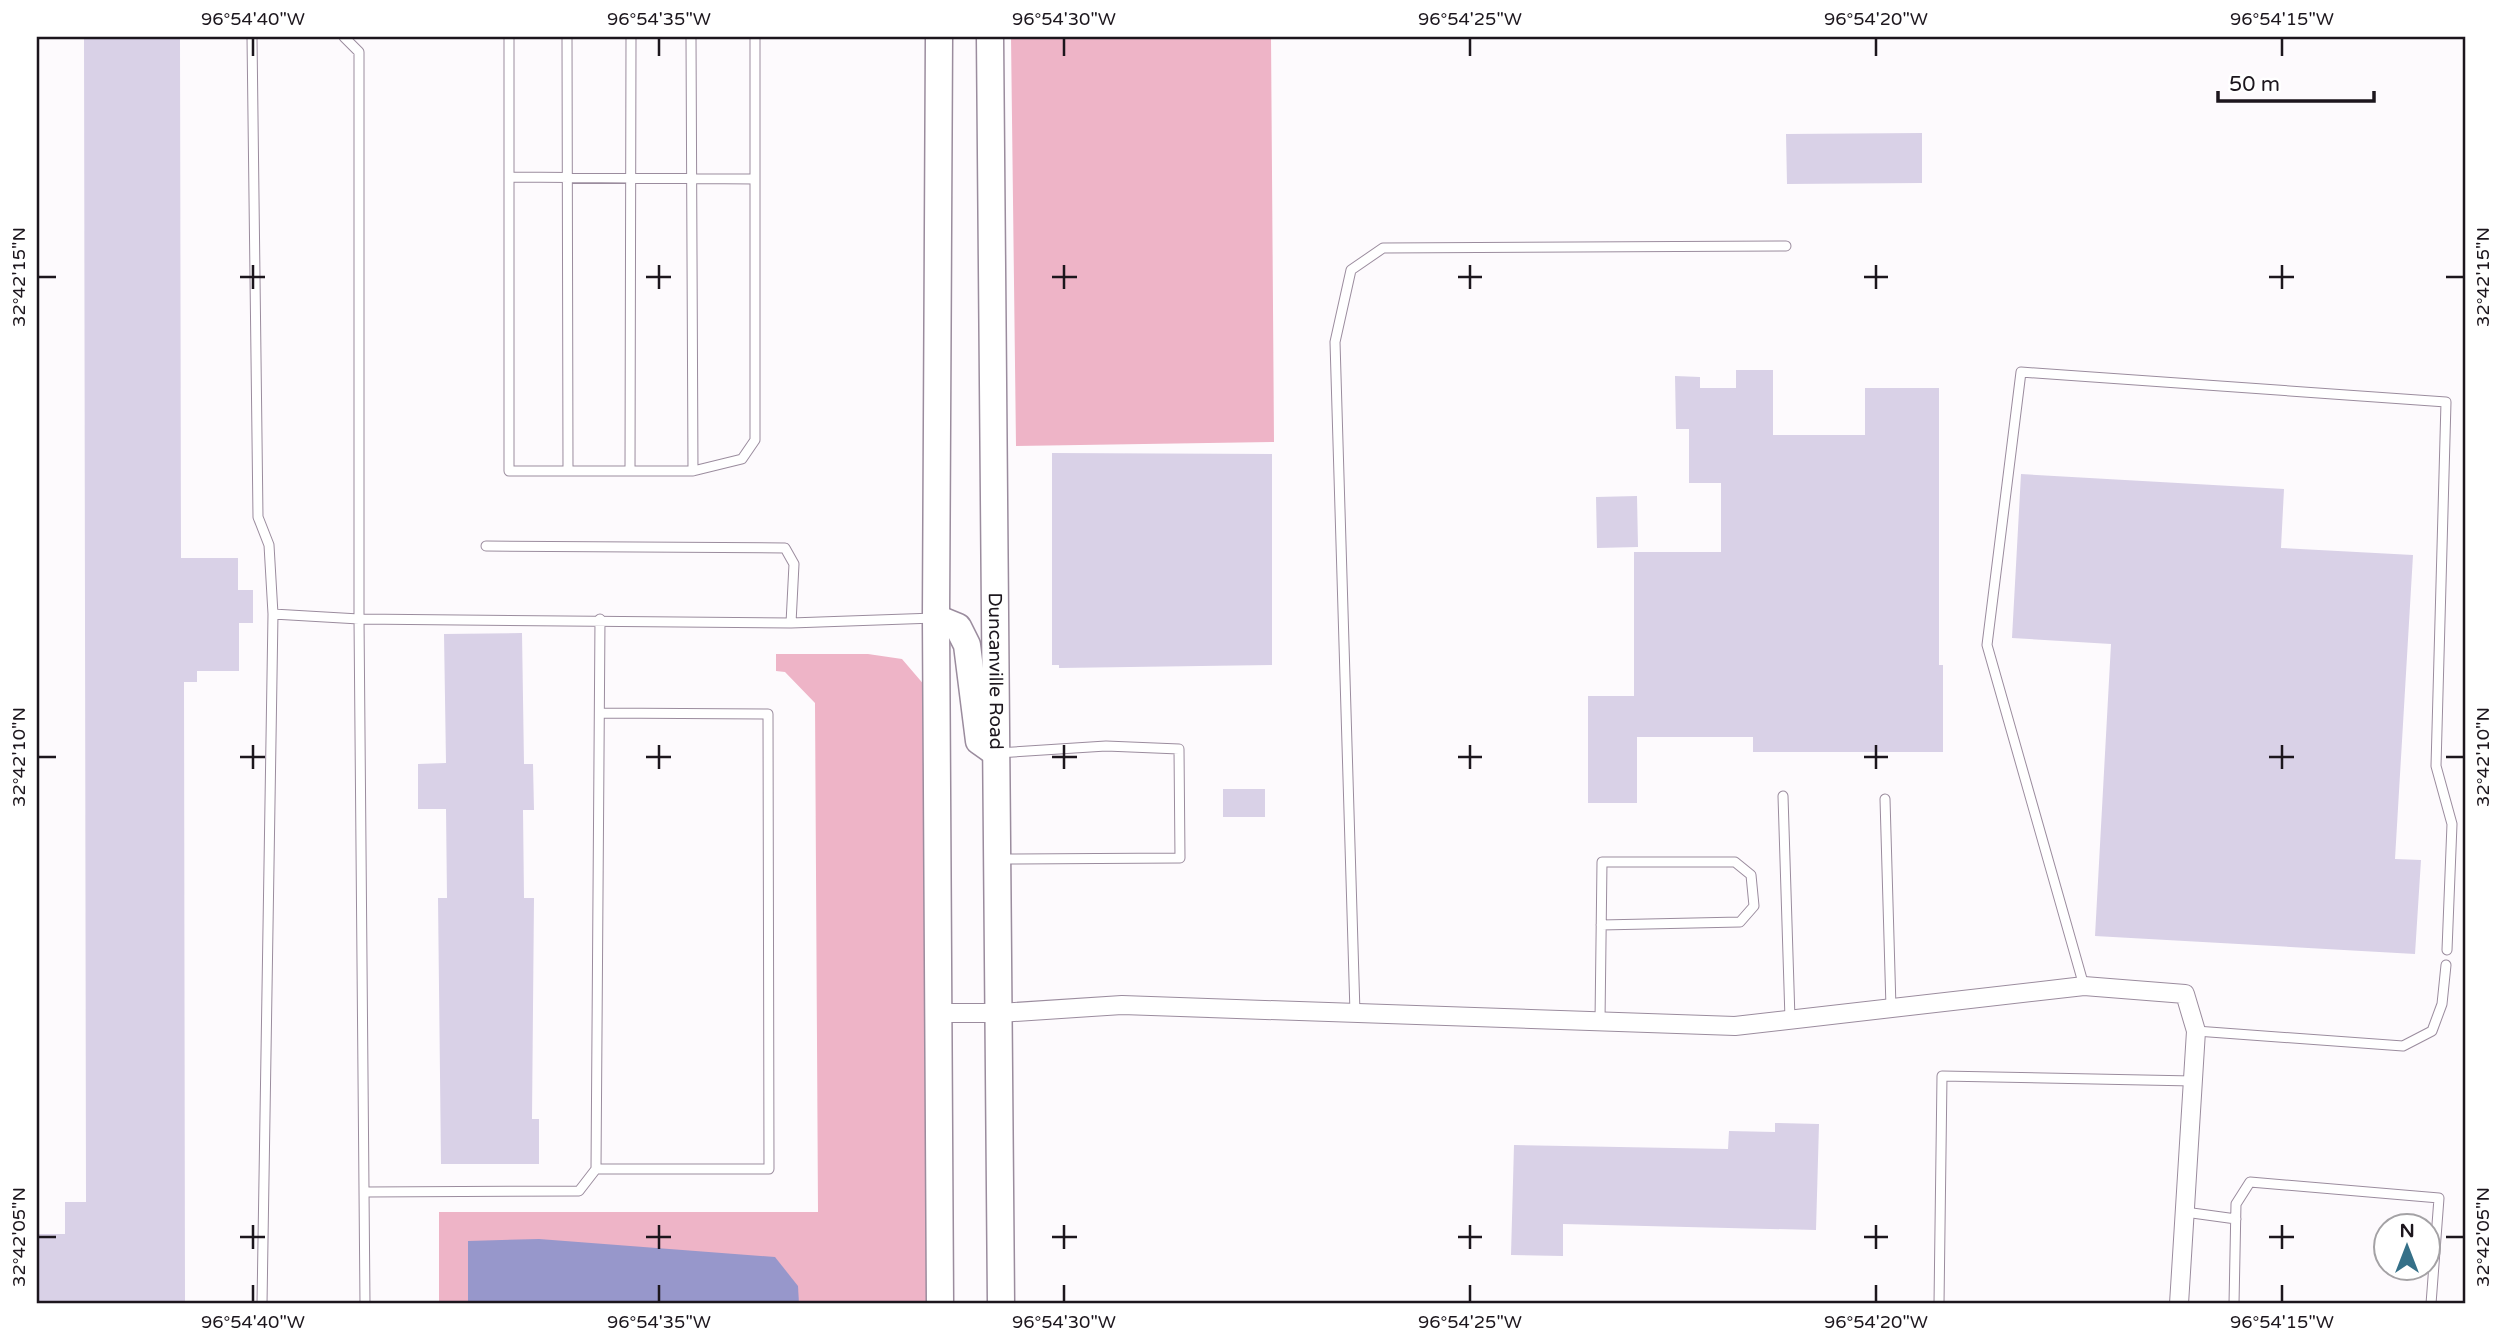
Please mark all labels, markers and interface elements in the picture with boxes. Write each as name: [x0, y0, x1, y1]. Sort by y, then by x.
text: 96°54'40"W: [201, 8, 305, 30]
text: 96°54'35"W: [607, 8, 711, 30]
text: 96°54'30"W: [1012, 8, 1116, 30]
text: 96°54'25"W: [1418, 8, 1522, 30]
text: 96°54'20"W: [1824, 8, 1928, 30]
text: 96°54'15"W: [2230, 8, 2334, 30]
scale bar: [2218, 60, 2374, 104]
text: 50 m: [2229, 72, 2280, 97]
text: 32°42'15"N: [8, 227, 30, 327]
text: 32°42'15"N: [2472, 227, 2494, 327]
street label: Duncanville Road: [984, 592, 1007, 750]
text: 32°42'10"N: [8, 707, 30, 807]
text: 32°42'10"N: [2472, 707, 2494, 807]
text: 32°42'05"N: [8, 1187, 30, 1287]
text: 32°42'05"N: [2472, 1187, 2494, 1287]
north arrow: [2372, 1212, 2442, 1282]
text: N: [2399, 1220, 2415, 1242]
text: 96°54'40"W: [201, 1311, 305, 1333]
text: 96°54'35"W: [607, 1311, 711, 1333]
text: 96°54'30"W: [1012, 1311, 1116, 1333]
text: 96°54'25"W: [1418, 1311, 1522, 1333]
text: 96°54'20"W: [1824, 1311, 1928, 1333]
text: 96°54'15"W: [2230, 1311, 2334, 1333]

